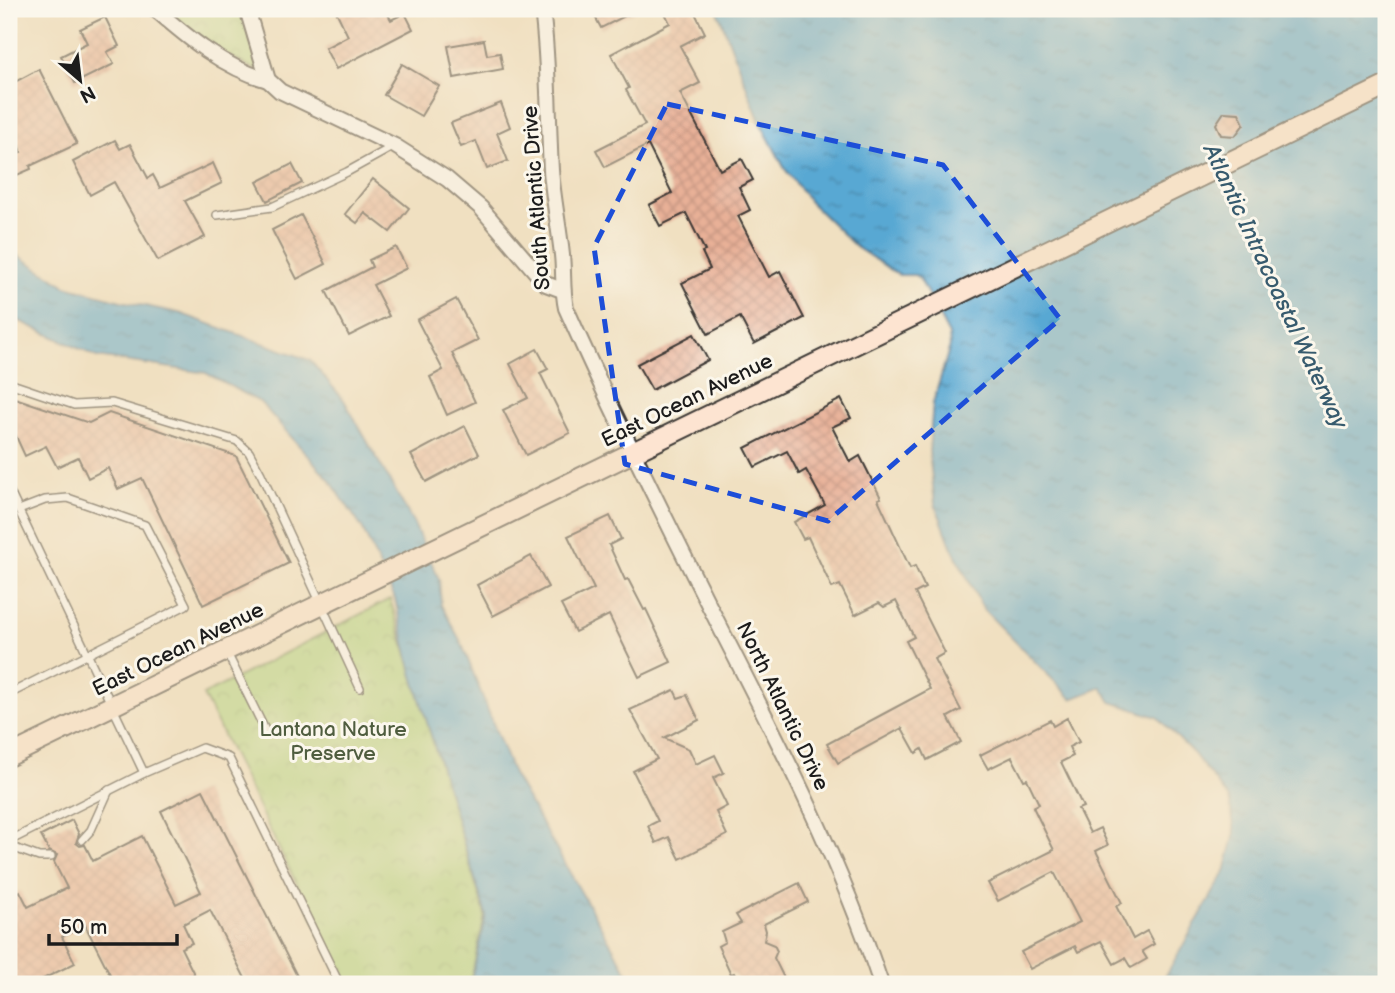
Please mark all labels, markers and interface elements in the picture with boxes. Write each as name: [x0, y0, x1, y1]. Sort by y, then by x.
north arrow: [46, 46, 116, 116]
text: N: [76, 80, 99, 107]
street label: South Atlantic Drive: [518, 105, 555, 291]
water label: Atlantic Intracoastal Waterway: [1196, 139, 1354, 434]
street label: East Ocean Avenue: [597, 348, 777, 453]
street label: East Ocean Avenue: [88, 597, 268, 702]
street label: North Atlantic Drive: [731, 618, 834, 795]
park label: Lantana Nature Preserve: [259, 717, 407, 766]
scale bar: [49, 902, 177, 946]
text: 50 m: [60, 915, 107, 940]

